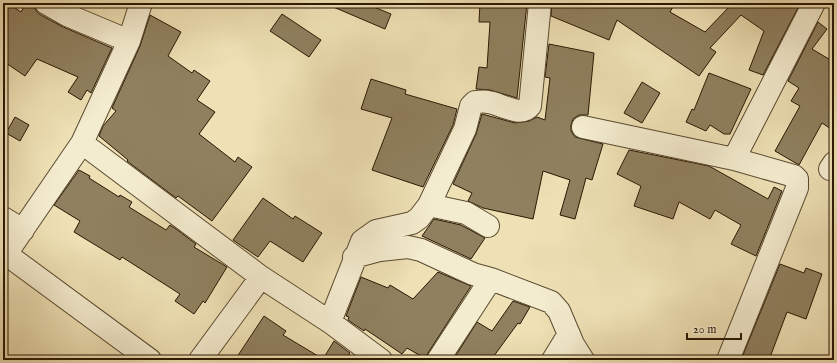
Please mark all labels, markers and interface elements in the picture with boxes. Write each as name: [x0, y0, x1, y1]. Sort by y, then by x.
scale bar: [687, 315, 741, 341]
text: 20 m: [693, 322, 716, 337]

